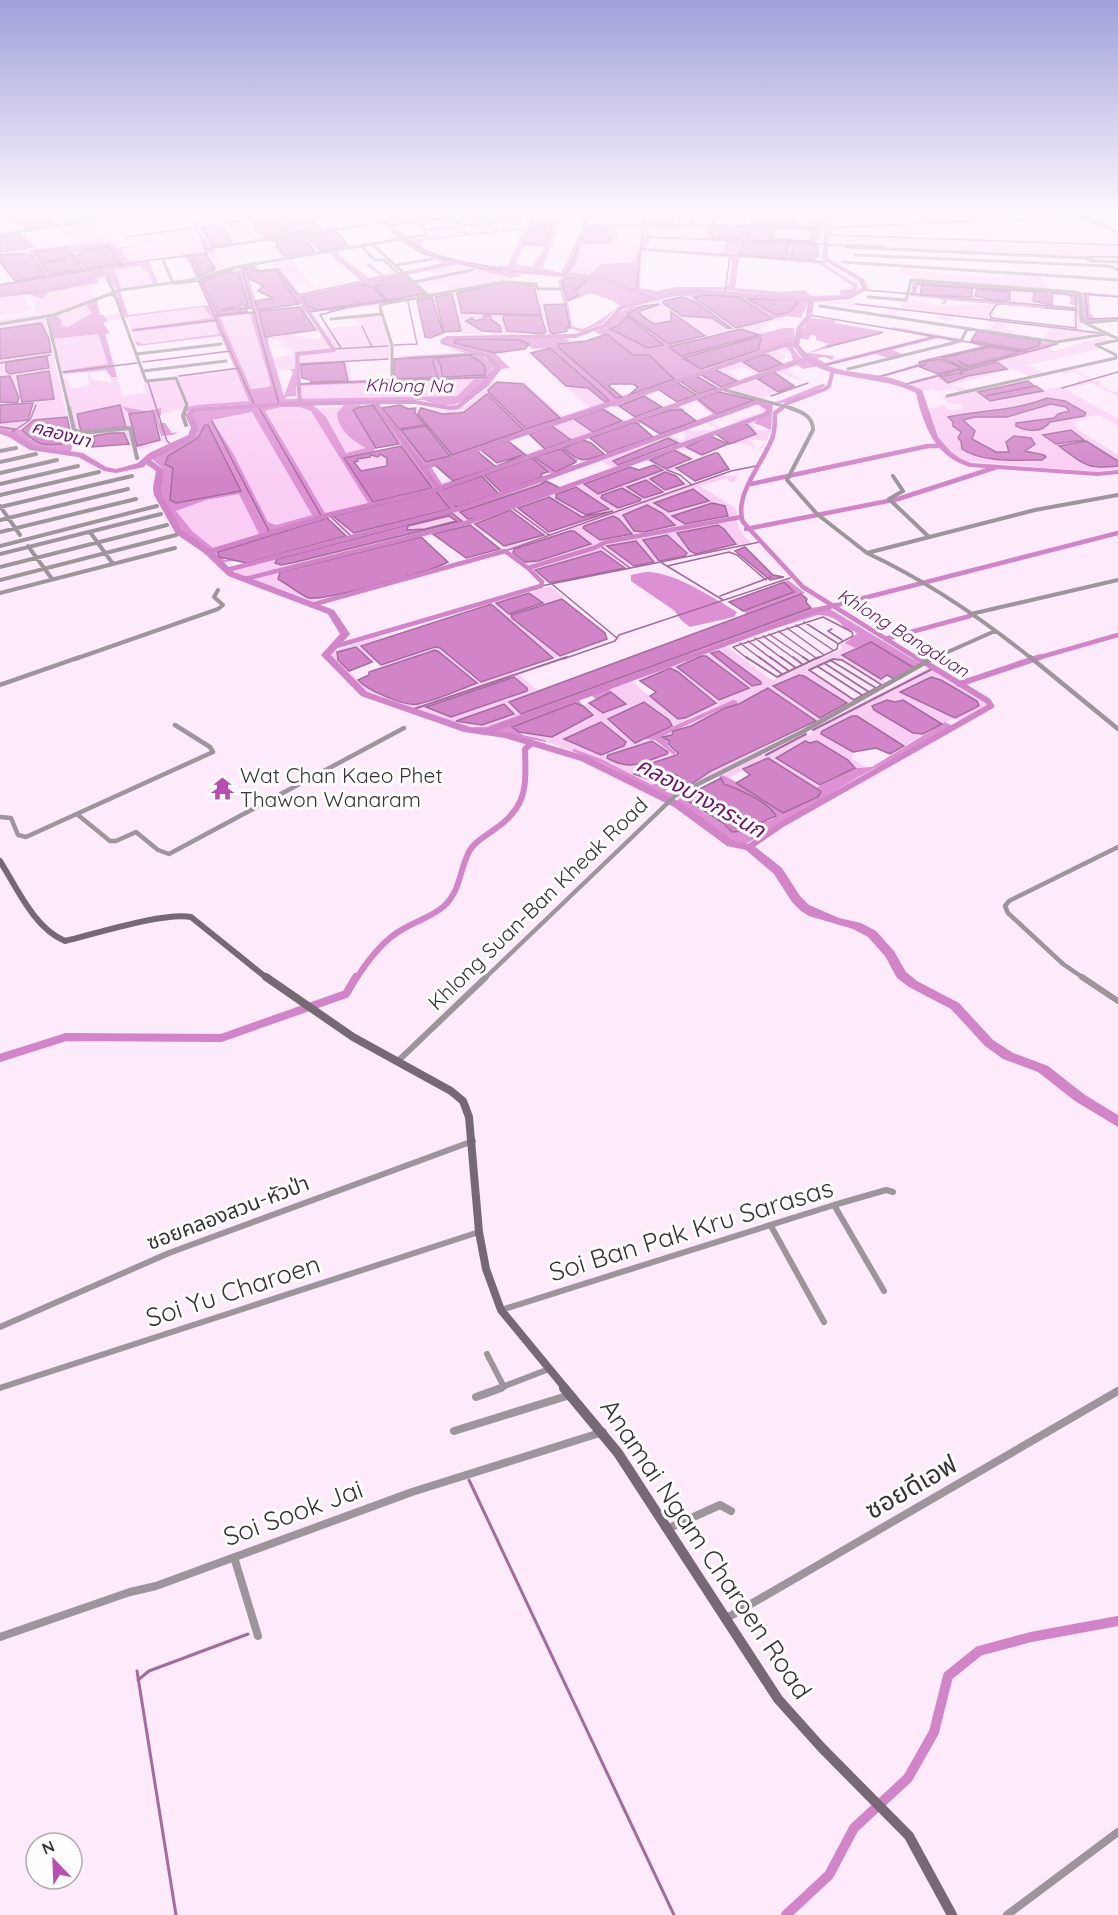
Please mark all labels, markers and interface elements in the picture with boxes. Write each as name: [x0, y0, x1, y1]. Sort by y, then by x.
water label: Khlong Na: [365, 373, 454, 398]
water label: คลองนา: [29, 415, 94, 453]
water label: Khlong Bangduan: [833, 583, 974, 682]
water label: คลองบางกระนก: [632, 750, 771, 844]
place label: Wat Chan Kaeo Phet Thawon Wanaram: [240, 762, 443, 812]
temple icon: Wat Chan Kaeo Phet Thawon Wanaram: [209, 775, 235, 801]
street label: Khlong Suan-Ban Kheak Road: [422, 791, 653, 1015]
street label: ซอยคลองสวน-หัวป่า: [143, 1169, 312, 1255]
street label: Soi Ban Pak Kru Sarasas: [545, 1171, 837, 1288]
street label: Soi Yu Charoen: [142, 1247, 324, 1334]
street label: Anamai Ngam Charoen Road: [593, 1392, 819, 1705]
street label: ซอยดีเอฟ: [859, 1447, 963, 1526]
street label: Soi Sook Jai: [218, 1472, 367, 1553]
north arrow: [24, 1831, 84, 1891]
text: N: [39, 1836, 57, 1859]

